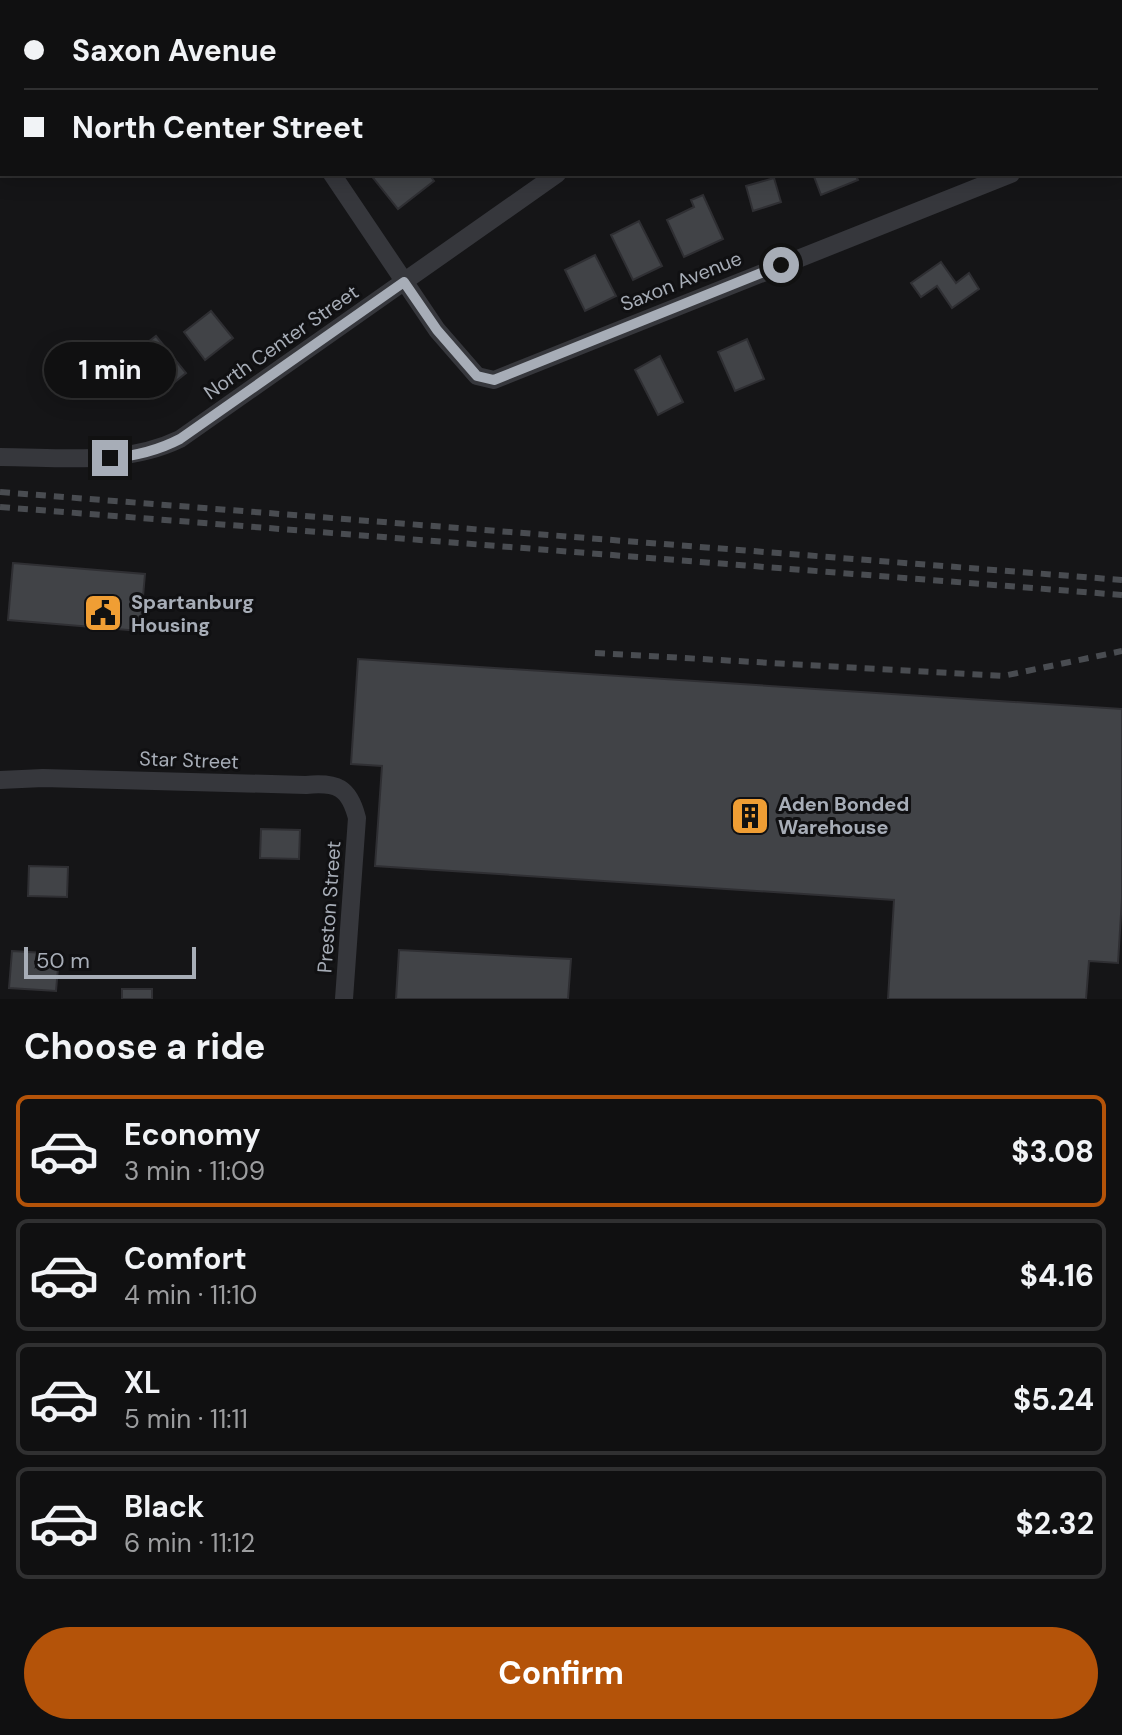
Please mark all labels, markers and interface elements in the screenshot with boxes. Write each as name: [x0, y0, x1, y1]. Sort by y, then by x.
text: Saxon Avenue: [72, 31, 277, 70]
text: North Center Street: [72, 108, 364, 147]
street label: Saxon Avenue: [617, 245, 745, 317]
route start: [763, 247, 799, 283]
street label: North Center Street: [198, 279, 364, 405]
callout: 1 min: [44, 342, 176, 398]
text: 1 min: [78, 353, 142, 387]
route end: [92, 440, 128, 476]
place label: Spartanburg Housing: [131, 589, 254, 638]
public building icon: Spartanburg Housing: [82, 592, 124, 634]
street label: Star Street: [139, 745, 239, 775]
place label: Aden Bonded Warehouse: [778, 791, 909, 840]
building icon: Aden Bonded Warehouse: [729, 795, 771, 837]
street label: Preston Street: [311, 840, 347, 974]
scale bar: [24, 943, 196, 979]
text: 50 m: [36, 946, 90, 975]
text: Choose a ride: [24, 1023, 265, 1070]
icon: car: [28, 1115, 100, 1187]
text: Economy: [124, 1115, 261, 1154]
text: $3.08: [1011, 1132, 1094, 1171]
text: 3 min · 11:09: [124, 1154, 265, 1188]
icon: car: [28, 1239, 100, 1311]
text: Comfort: [124, 1239, 247, 1278]
text: $4.16: [1020, 1256, 1094, 1295]
text: 4 min · 11:10: [124, 1278, 257, 1312]
icon: car: [28, 1363, 100, 1435]
text: XL: [124, 1363, 161, 1402]
text: $5.24: [1013, 1380, 1094, 1419]
text: 5 min · 11:11: [124, 1402, 248, 1436]
icon: car: [28, 1487, 100, 1559]
text: Black: [124, 1487, 204, 1526]
text: $2.32: [1016, 1504, 1094, 1543]
text: 6 min · 11:12: [124, 1526, 255, 1560]
button: Confirm: [24, 1627, 1098, 1719]

